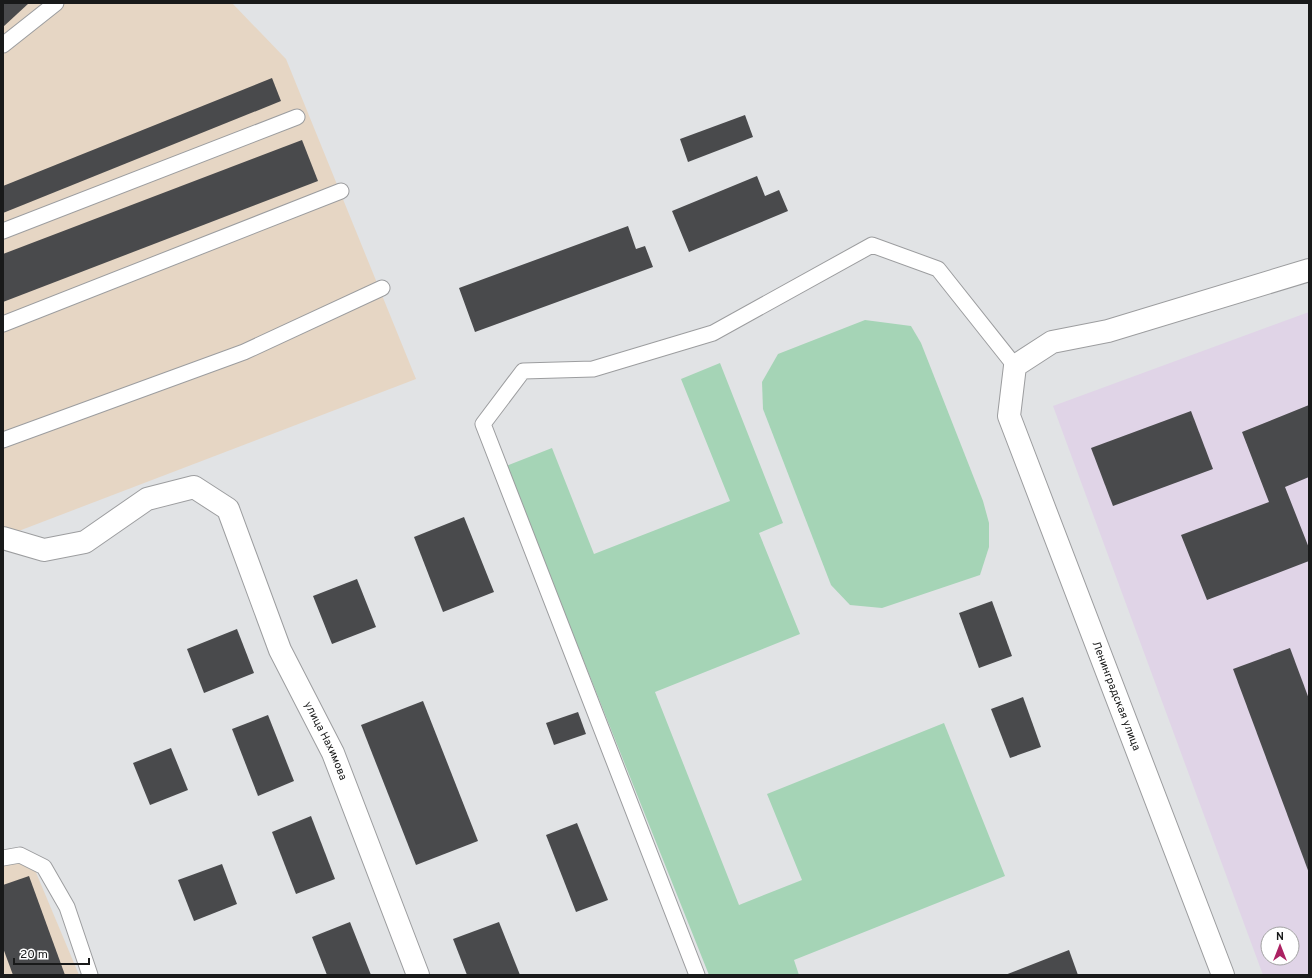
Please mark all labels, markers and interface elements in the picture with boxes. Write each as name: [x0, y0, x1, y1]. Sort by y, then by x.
street label: Ленинградская улица: [1089, 639, 1143, 753]
street label: улица Нахимова: [301, 699, 350, 782]
north arrow: [1260, 926, 1300, 966]
text: N: [1276, 930, 1284, 944]
scale bar: [14, 940, 89, 966]
text: 20 m: [20, 947, 48, 963]

